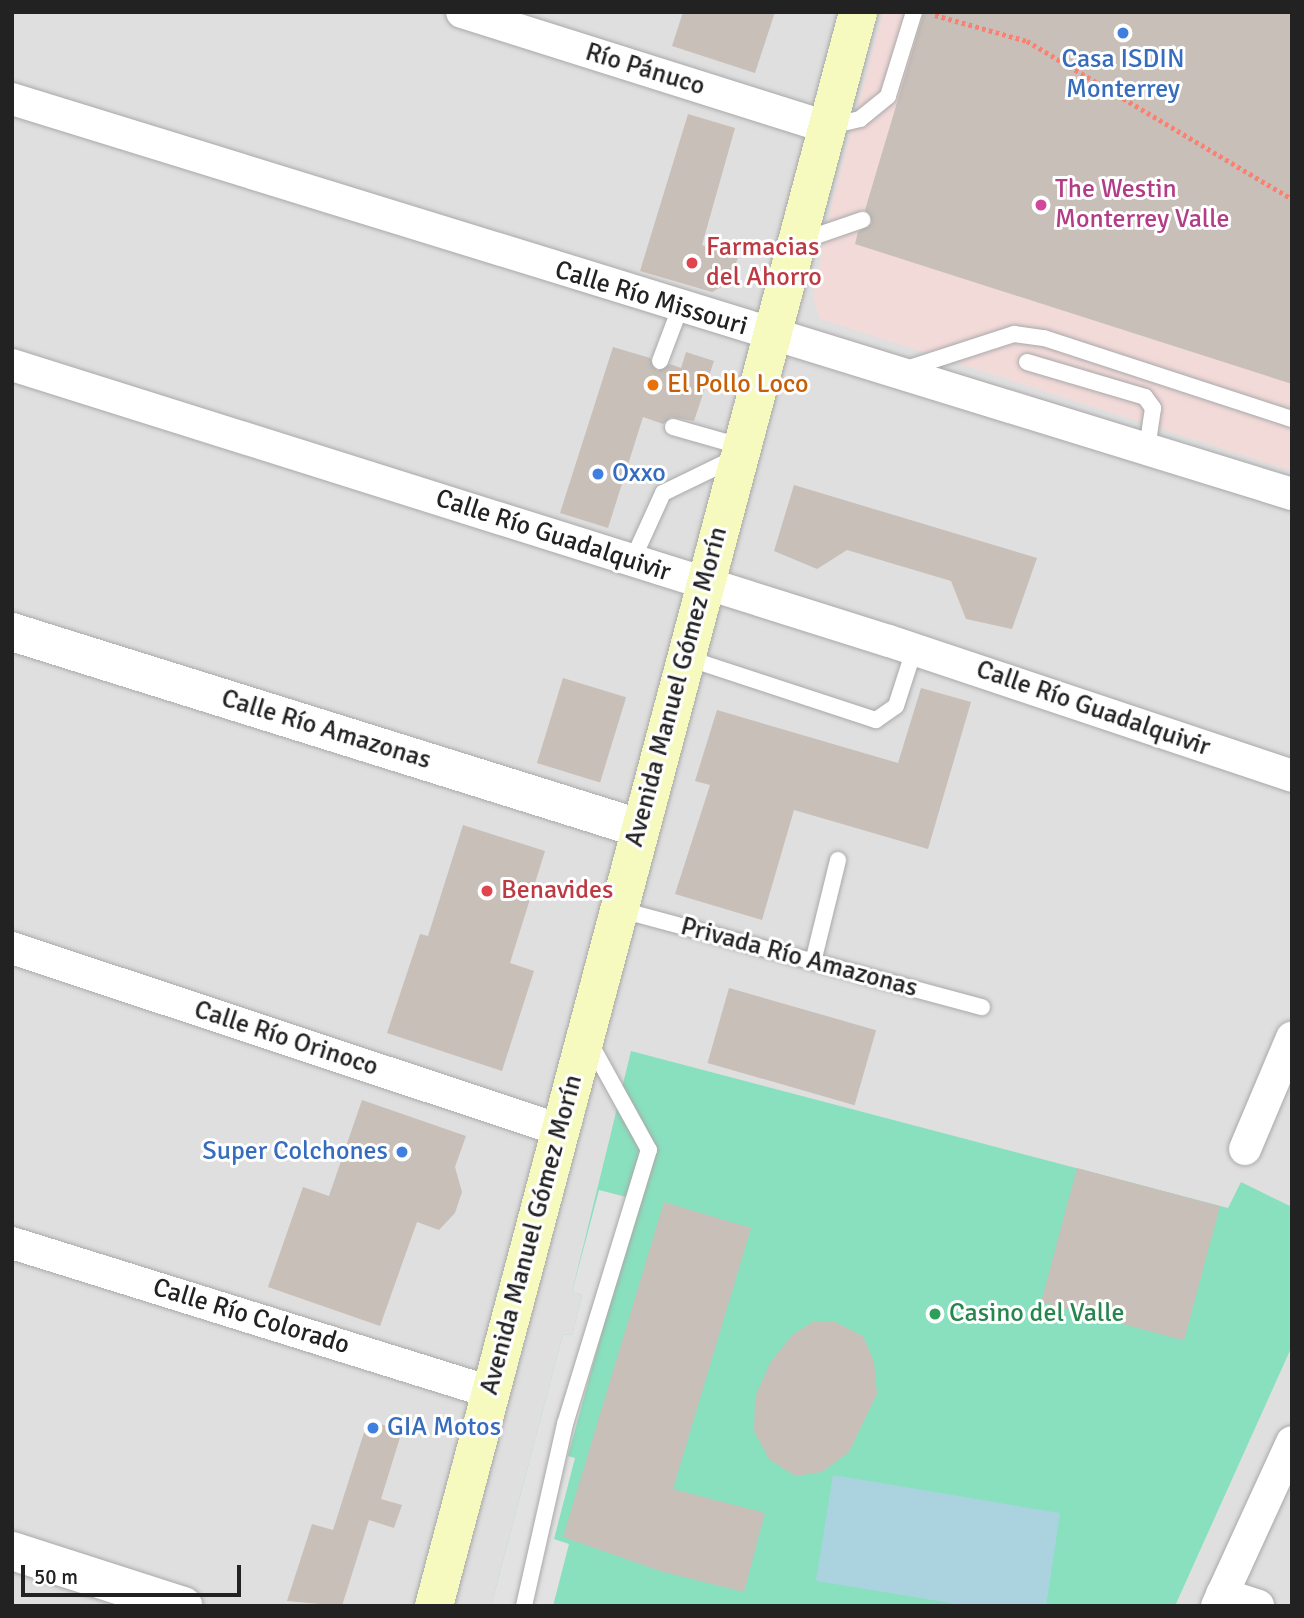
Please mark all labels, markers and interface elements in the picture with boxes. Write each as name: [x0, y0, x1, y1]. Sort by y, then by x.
marker: Casa ISDIN Monterrey: [1115, 25, 1131, 41]
street label: Río Pánuco: [582, 37, 708, 103]
place label: Casa ISDIN Monterrey: [1061, 44, 1185, 106]
place label: The Westin Monterrey Valle: [1055, 174, 1230, 235]
marker: The Westin Monterrey Valle: [1033, 197, 1049, 213]
place label: Farmacias del Ahorro: [706, 232, 822, 294]
street label: Calle Río Missouri: [551, 255, 751, 343]
marker: Farmacias del Ahorro: [684, 255, 700, 271]
place label: El Pollo Loco: [667, 369, 809, 401]
marker: El Pollo Loco: [645, 377, 661, 393]
place label: Oxxo: [612, 458, 666, 490]
marker: Oxxo: [590, 466, 606, 482]
street label: Calle Río Guadalquivir: [432, 483, 674, 589]
street label: Avenida Manuel Gómez Morín: [619, 524, 735, 850]
street label: Calle Río Guadalquivir: [972, 654, 1214, 764]
street label: Calle Río Amazonas: [218, 683, 434, 777]
place label: Benavides: [501, 875, 613, 907]
marker: Benavides: [479, 883, 495, 899]
street label: Privada Río Amazonas: [677, 911, 921, 1005]
street label: Calle Río Orinoco: [190, 995, 382, 1083]
street label: Avenida Manuel Gómez Morín: [474, 1072, 590, 1398]
place label: Super Colchones: [202, 1136, 388, 1168]
marker: Super Colchones: [394, 1144, 410, 1160]
street label: Calle Río Colorado: [149, 1272, 353, 1362]
place label: Casino del Valle: [949, 1298, 1125, 1330]
marker: Casino del Valle: [927, 1306, 943, 1322]
place label: GIA Motos: [387, 1412, 501, 1444]
marker: GIA Motos: [365, 1420, 381, 1436]
scale bar: [24, 1552, 245, 1596]
text: 50 m: [34, 1564, 78, 1590]

